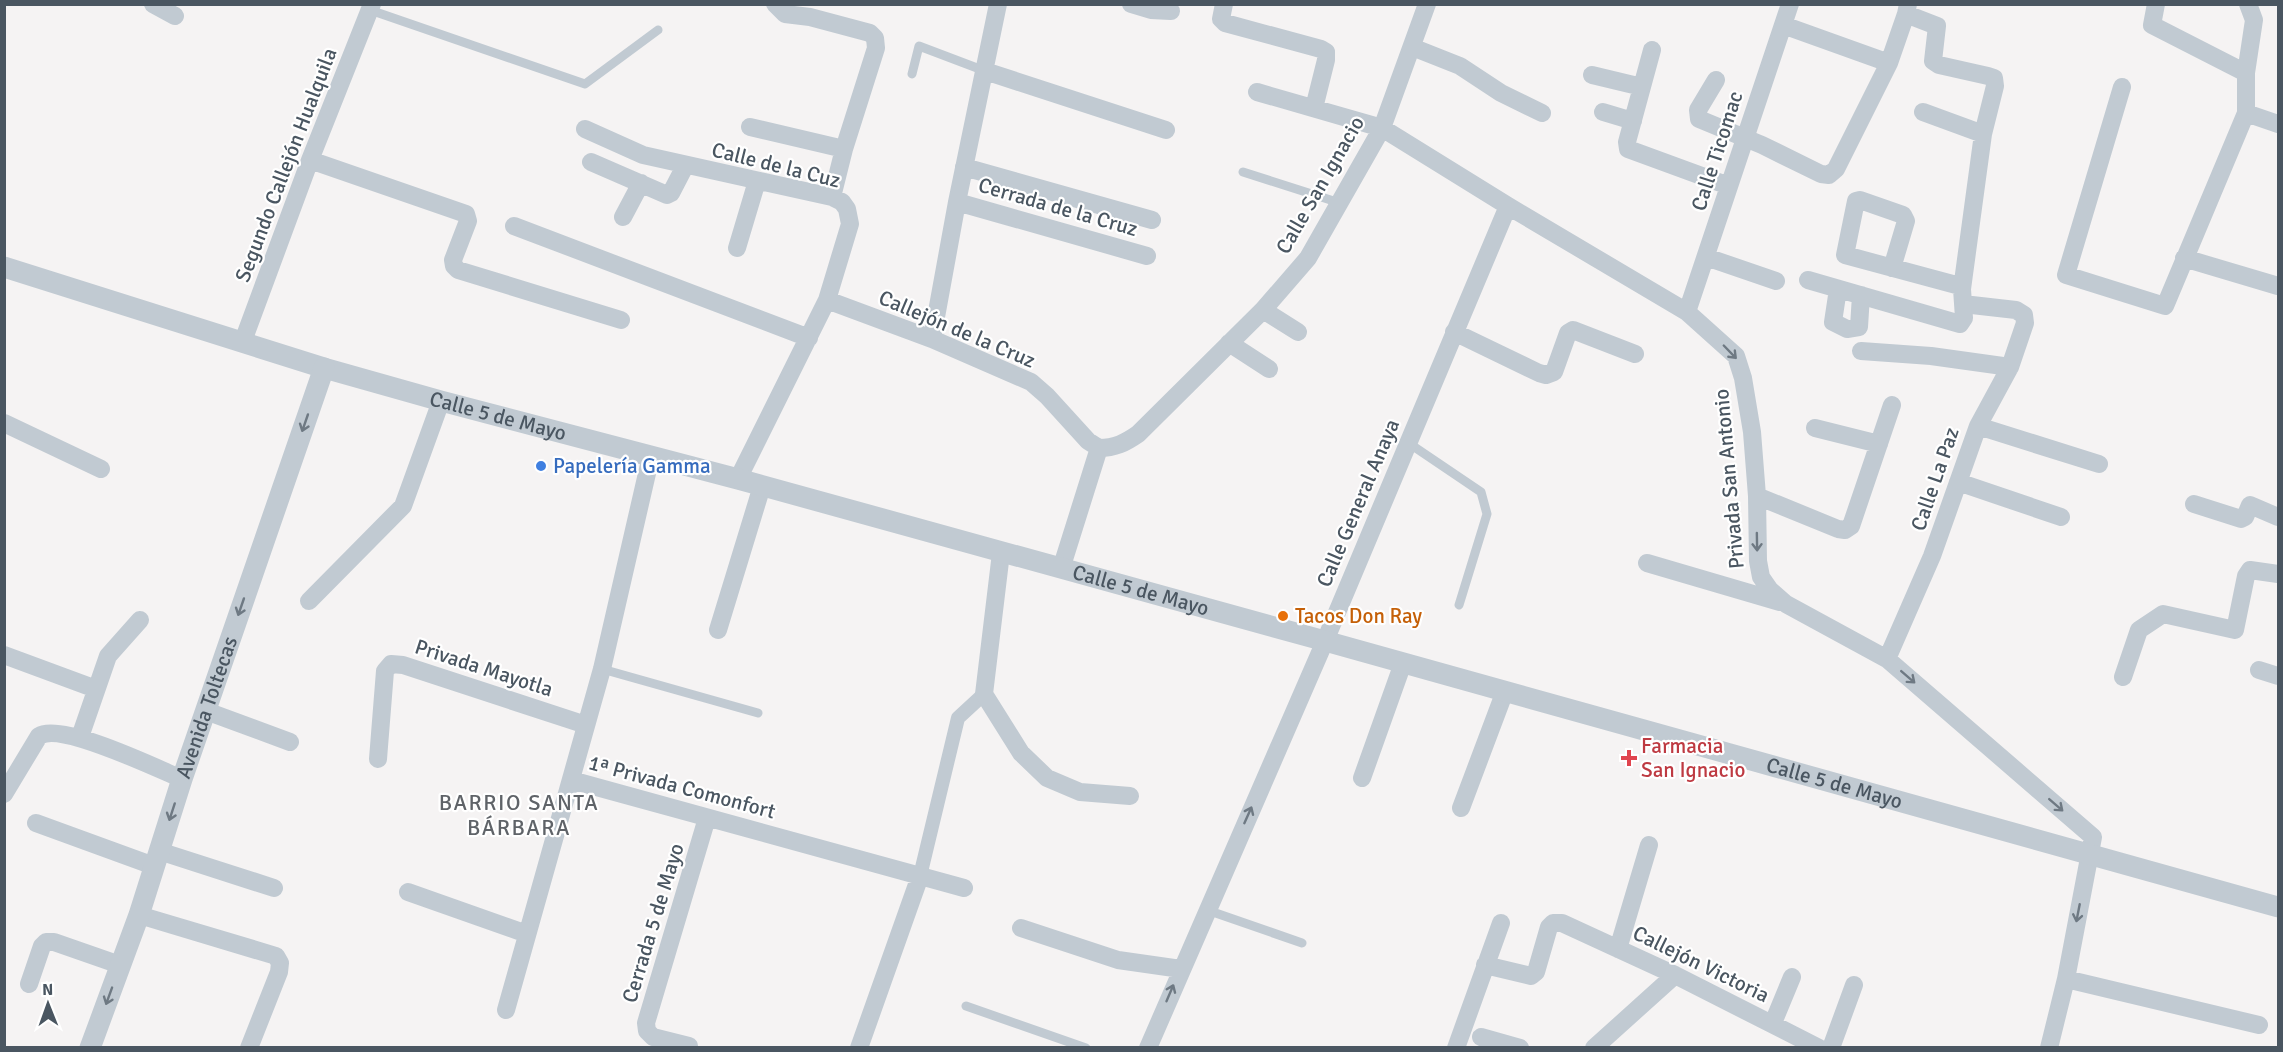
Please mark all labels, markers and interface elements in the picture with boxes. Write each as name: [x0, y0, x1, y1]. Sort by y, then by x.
street label: Segundo Callejón Hualquila: [229, 44, 343, 286]
street label: Calle Ticomac: [1685, 88, 1749, 214]
street label: Calle San Ignacio: [1270, 112, 1370, 258]
street label: Calle de la Cuz: [709, 136, 843, 194]
street label: Cerrada de la Cruz: [975, 172, 1141, 242]
street label: Callejón de la Cruz: [875, 284, 1039, 374]
one-way arrow: [1723, 344, 1737, 359]
street label: Calle 5 de Mayo: [427, 385, 569, 446]
street label: Privada San Antonio: [1708, 388, 1750, 570]
one-way arrow: [298, 413, 309, 432]
street label: Calle General Anaya: [1311, 415, 1405, 591]
street label: Calle La Paz: [1905, 424, 1965, 534]
place label: Papelería Gamma: [553, 453, 711, 479]
marker: Papelería Gamma: [534, 459, 548, 473]
one-way arrow: [1752, 531, 1763, 551]
street label: Calle 5 de Mayo: [1070, 559, 1212, 621]
one-way arrow: [235, 597, 246, 616]
place label: Tacos Don Ray: [1295, 603, 1422, 629]
marker: Tacos Don Ray: [1276, 609, 1290, 623]
street label: Avenida Toltecas: [170, 633, 243, 782]
street label: Privada Mayotla: [412, 633, 556, 703]
one-way arrow: [1901, 670, 1916, 684]
place label: Farmacia San Ignacio: [1641, 733, 1745, 783]
street label: 1ª Privada Comonfort: [586, 750, 778, 824]
marker: Farmacia San Ignacio: [1622, 751, 1636, 765]
street label: Calle 5 de Mayo: [1763, 752, 1905, 815]
district label: BARRIO SANTA BÁRBARA: [439, 789, 599, 841]
one-way arrow: [2048, 798, 2063, 812]
one-way arrow: [165, 802, 176, 821]
one-way arrow: [1243, 806, 1255, 824]
street label: Cerrada 5 de Mayo: [616, 840, 690, 1006]
one-way arrow: [2072, 903, 2083, 922]
street label: Callejón Victoria: [1629, 920, 1773, 1008]
north arrow: [18, 974, 78, 1034]
text: N: [42, 980, 53, 1000]
one-way arrow: [1165, 985, 1177, 1003]
one-way arrow: [102, 986, 113, 1005]

